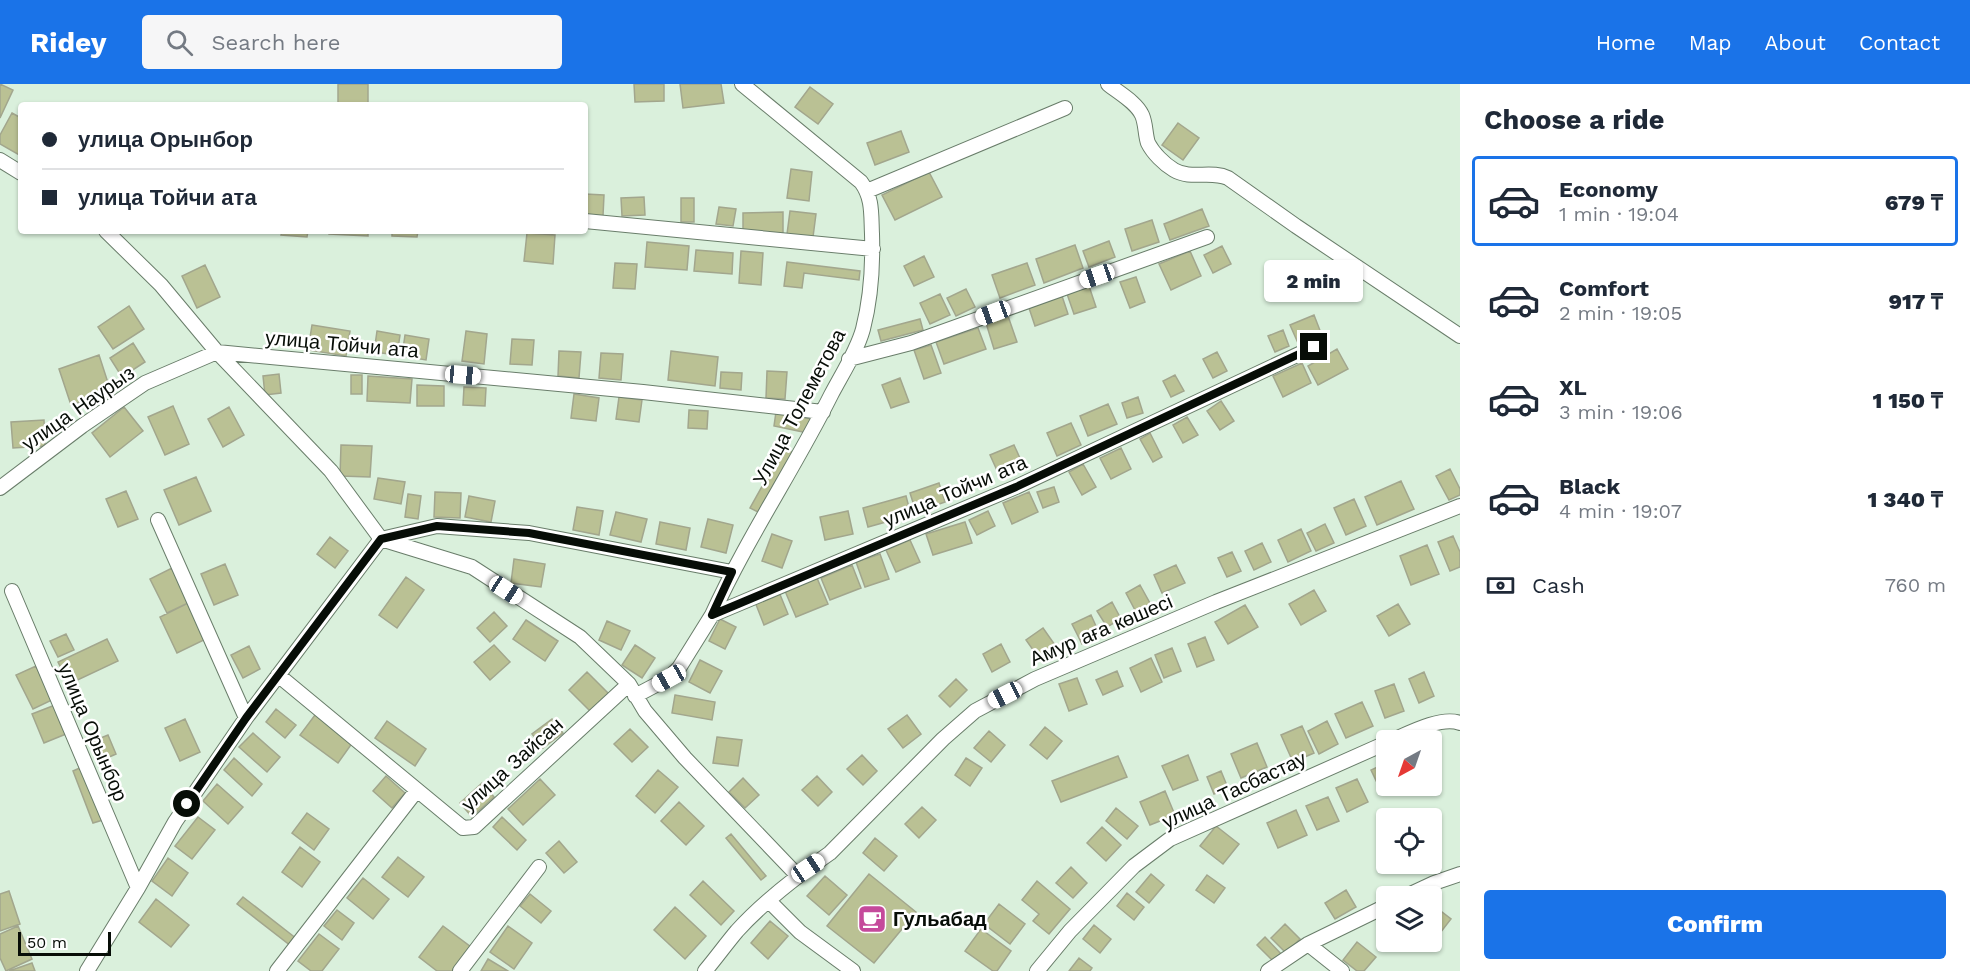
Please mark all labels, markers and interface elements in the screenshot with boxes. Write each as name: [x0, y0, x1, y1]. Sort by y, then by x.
search box: [142, 15, 562, 69]
text: Ridey: [30, 26, 106, 59]
icon: search: [163, 26, 196, 59]
text: Search here: [211, 30, 340, 55]
text: Home: [1596, 30, 1656, 55]
text: Map: [1689, 30, 1732, 55]
text: About: [1765, 30, 1826, 55]
text: Contact: [1859, 30, 1940, 55]
text: Choose a ride: [1484, 104, 1664, 136]
text: улица Орынбор: [78, 127, 253, 152]
icon: car: [1487, 174, 1541, 228]
text: Economy: [1559, 177, 1658, 202]
text: улица Тойчи ата: [78, 185, 257, 210]
text: 679 ₸: [1885, 190, 1943, 215]
text: 1 min · 19:04: [1559, 202, 1679, 226]
callout: 2 min: [1264, 260, 1364, 302]
car: [1077, 262, 1117, 290]
text: 2 min: [1286, 269, 1341, 293]
icon: car: [1487, 273, 1541, 327]
text: Comfort: [1559, 276, 1649, 301]
text: 917 ₸: [1888, 289, 1943, 314]
car: [973, 298, 1013, 328]
text: 2 min · 19:05: [1559, 301, 1682, 325]
street label: Улица Толеметова: [748, 324, 851, 489]
street label: улица Тойчи ата: [264, 325, 421, 363]
route end: [1300, 333, 1327, 360]
street label: улица Наурыз: [17, 360, 139, 456]
car: [444, 364, 482, 386]
icon: car: [1487, 372, 1541, 426]
text: XL: [1559, 375, 1587, 400]
text: 1 150 ₸: [1873, 388, 1943, 413]
text: 3 min · 19:06: [1559, 400, 1683, 424]
street label: улица Тойчи ата: [879, 450, 1031, 532]
icon: car: [1487, 471, 1541, 525]
text: Black: [1559, 474, 1620, 499]
text: 1 340 ₸: [1867, 487, 1943, 512]
text: 4 min · 19:07: [1559, 499, 1682, 523]
icon: cash: [1484, 569, 1517, 602]
car: [486, 573, 526, 607]
text: Cash: [1532, 573, 1585, 598]
text: 760 m: [1885, 573, 1946, 597]
street label: Амур аға көшесі: [1026, 589, 1176, 671]
street label: улица Орынбор: [53, 659, 133, 805]
car: [649, 661, 689, 695]
car: [985, 679, 1025, 711]
street label: улица Зайсан: [456, 712, 568, 816]
north arrow: [1376, 730, 1442, 796]
map controls: [1376, 730, 1442, 952]
street label: улица Тасбастау: [1158, 746, 1310, 834]
route start: [173, 790, 200, 817]
button: locate: [1376, 808, 1442, 874]
car: [788, 850, 828, 886]
button: layers: [1376, 886, 1442, 952]
button: Confirm: [1484, 890, 1946, 959]
cafe icon: Гульабад: [856, 903, 888, 935]
place label: Гульабад: [893, 907, 987, 931]
scale bar: [18, 929, 111, 956]
text: 50 m: [27, 933, 67, 952]

